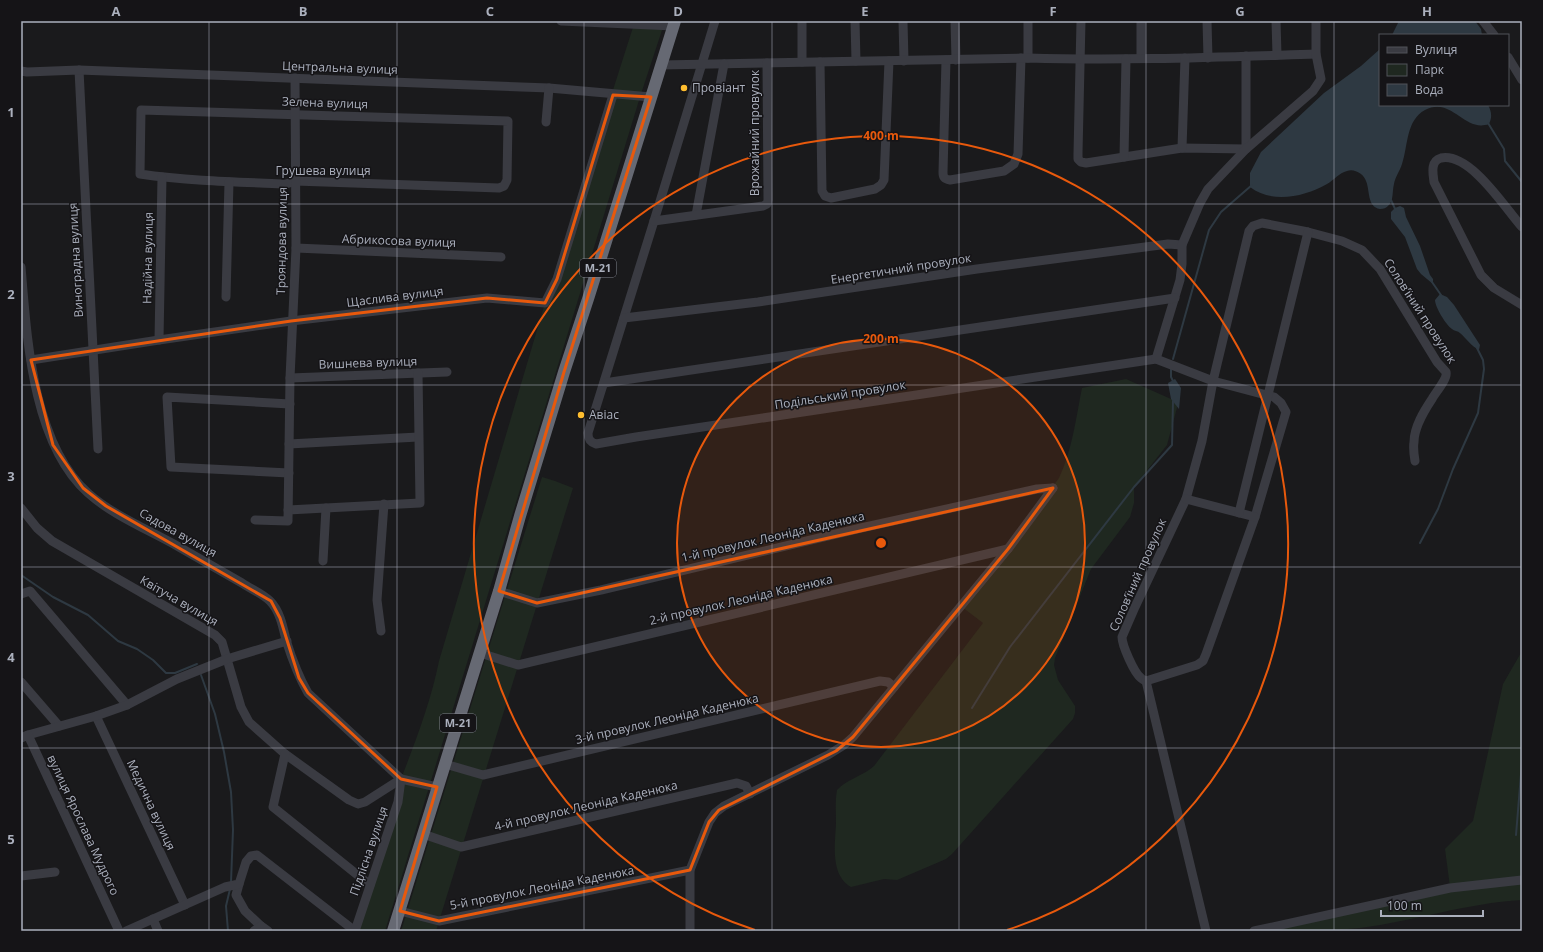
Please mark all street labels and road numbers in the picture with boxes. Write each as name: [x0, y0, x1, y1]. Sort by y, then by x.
street label: Центральна вулиця: [282, 57, 398, 78]
street label: Врожайний провулок: [746, 69, 763, 196]
street label: Зелена вулиця: [282, 92, 368, 113]
street label: Грушева вулиця: [275, 162, 371, 179]
street label: Трояндова вулиця: [272, 187, 291, 295]
street label: Виноградна вулиця: [64, 202, 87, 318]
street label: Надійна вулиця: [138, 212, 157, 304]
street label: Абрикосова вулиця: [342, 230, 456, 251]
street label: Енергетичний провулок: [829, 249, 973, 288]
street label: Соловʼїний провулок: [1380, 255, 1461, 367]
road number: М-21: [580, 259, 616, 277]
street label: Щаслива вулиця: [345, 282, 444, 311]
street label: Вишнева вулиця: [318, 352, 418, 373]
street label: Подільський провулок: [773, 376, 907, 413]
street label: Садова вулиця: [136, 504, 220, 561]
street label: 1-й провулок Леоніда Каденюка: [680, 507, 866, 566]
street label: Соловʼїний провулок: [1105, 515, 1170, 634]
street label: 2-й провулок Леоніда Каденюка: [648, 570, 834, 629]
street label: Квітуча вулиця: [137, 571, 221, 630]
street label: 3-й провулок Леоніда Каденюка: [574, 689, 760, 748]
road number: М-21: [440, 714, 476, 732]
street label: вулиця Ярослава Мудрого: [43, 752, 124, 898]
street label: Медична вулиця: [123, 757, 180, 853]
street label: 4-й провулок Леоніда Каденюка: [493, 776, 679, 835]
street label: Підлісна вулиця: [345, 804, 392, 898]
street label: 5-й провулок Леоніда Каденюка: [448, 861, 636, 914]

